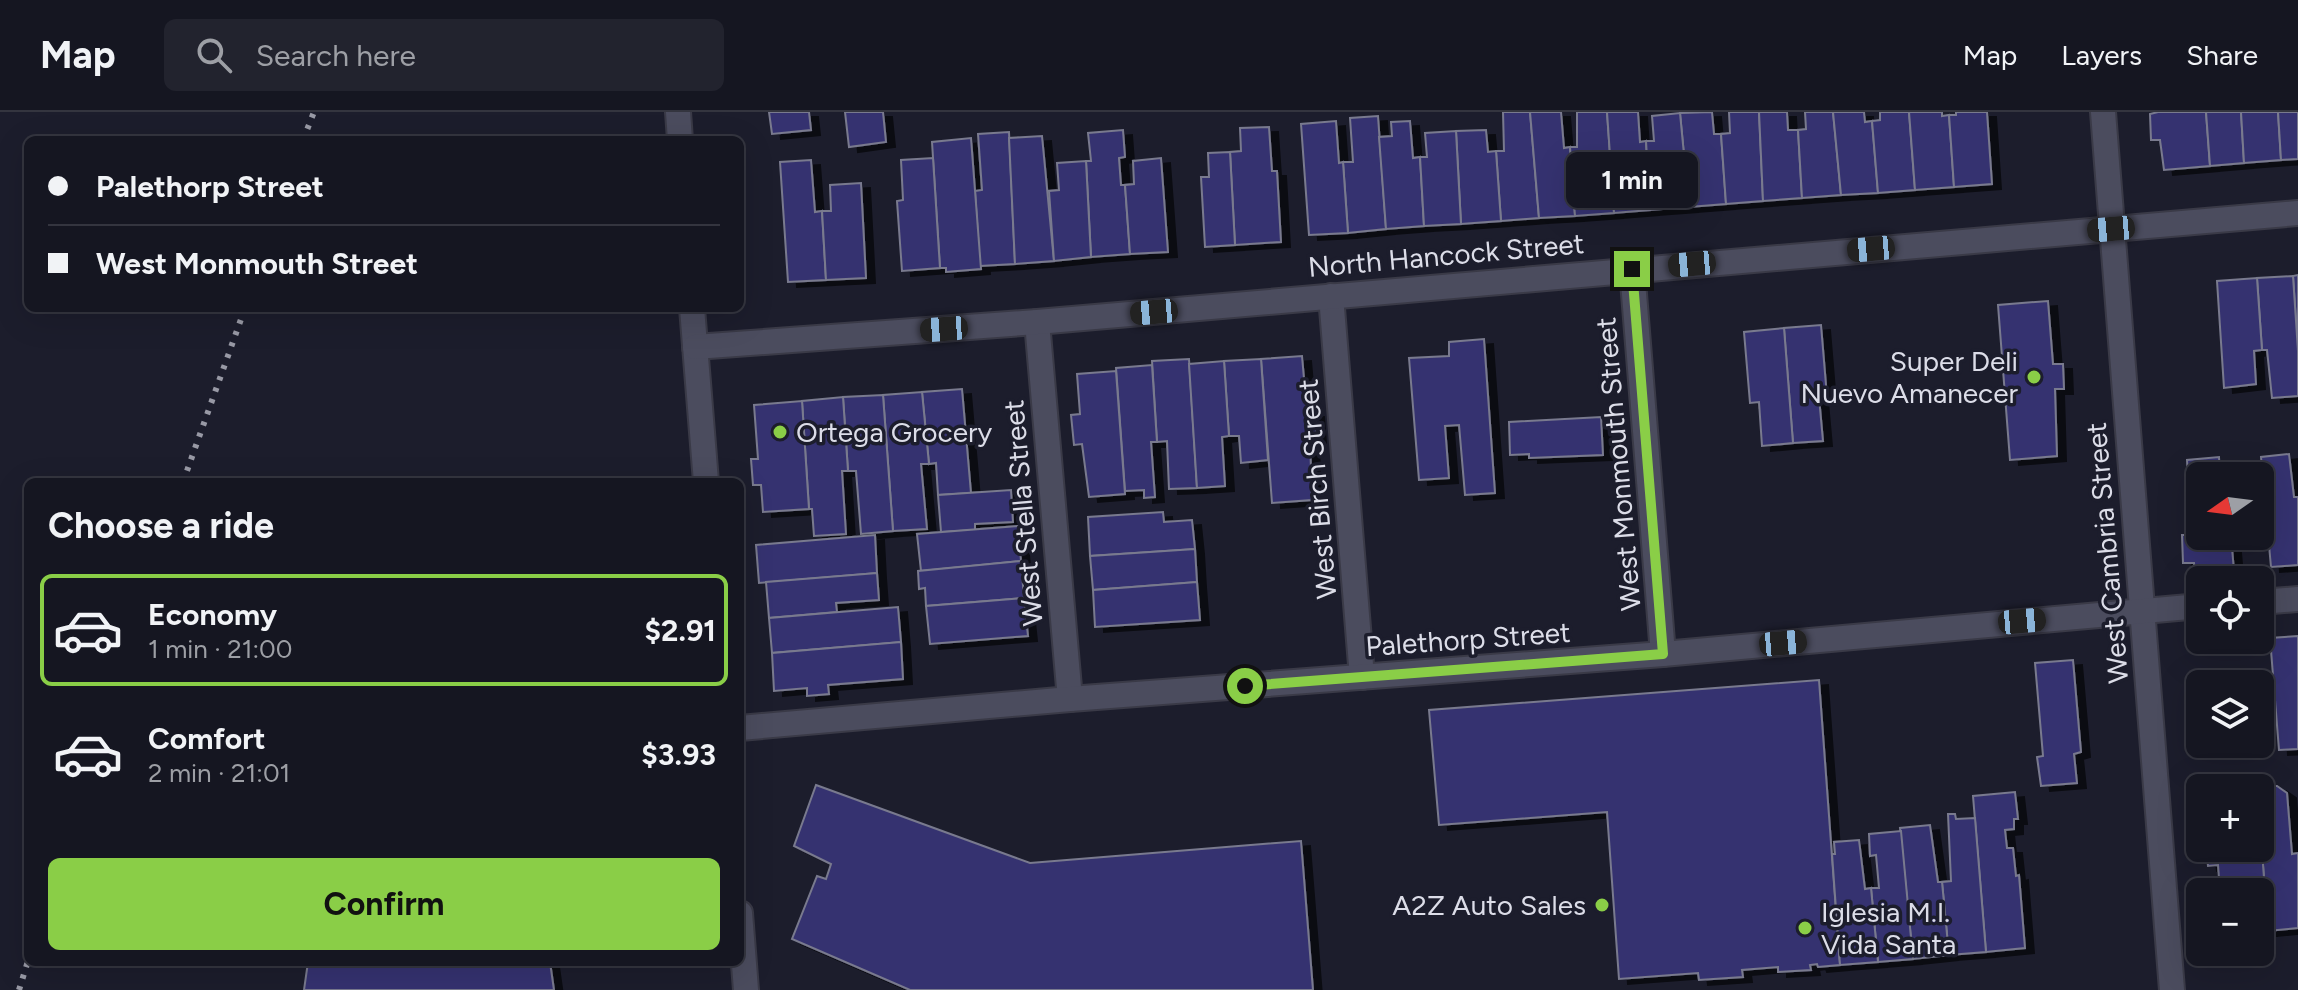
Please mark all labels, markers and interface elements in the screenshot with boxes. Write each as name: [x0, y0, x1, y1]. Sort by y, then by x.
search box: [164, 19, 724, 91]
text: Map: [40, 32, 116, 78]
icon: search: [192, 33, 236, 77]
text: Search here: [256, 37, 416, 74]
text: Map: [1963, 38, 2017, 72]
text: Layers: [2061, 38, 2142, 72]
text: Share: [2186, 38, 2258, 72]
callout: 1 min: [1566, 153, 1698, 209]
text: 1 min: [1601, 164, 1663, 196]
text: Palethorp Street: [96, 168, 324, 205]
car: [2086, 215, 2136, 243]
street label: North Hancock Street: [1307, 226, 1585, 284]
car: [1846, 235, 1896, 263]
text: West Monmouth Street: [96, 245, 418, 282]
car: [1667, 250, 1717, 278]
route end: [1614, 251, 1650, 287]
car: [1129, 298, 1179, 326]
car: [919, 315, 969, 343]
street label: West Monmouth Street: [1588, 316, 1648, 612]
place label: Super Deli Nuevo Amanecer: [1801, 344, 2019, 410]
marker: Super Deli Nuevo Amanecer: [2025, 368, 2043, 386]
street label: West Birch Street: [1290, 378, 1344, 600]
street label: West Stella Street: [996, 399, 1050, 627]
place label: Ortega Grocery: [796, 415, 993, 449]
street label: West Cambria Street: [2079, 421, 2135, 685]
marker: Ortega Grocery: [771, 423, 789, 441]
north arrow: [2186, 462, 2274, 550]
map controls: [2186, 462, 2274, 966]
text: Choose a ride: [48, 504, 274, 547]
button: locate: [2186, 566, 2274, 654]
icon: car: [52, 594, 124, 666]
text: Economy: [148, 596, 277, 633]
car: [1997, 607, 2047, 635]
text: $2.91: [645, 612, 716, 649]
street label: Palethorp Street: [1364, 615, 1572, 663]
car: [1758, 629, 1808, 657]
text: 1 min · 21:00: [148, 633, 292, 665]
route start: [1227, 668, 1263, 704]
button: layers: [2186, 670, 2274, 758]
icon: car: [52, 718, 124, 790]
text: Comfort: [148, 720, 266, 757]
text: $3.93: [641, 736, 716, 773]
text: 2 min · 21:01: [148, 757, 290, 789]
button: +: [2186, 774, 2274, 862]
button: Confirm: [48, 858, 720, 950]
button: −: [2186, 878, 2274, 966]
place label: A2Z Auto Sales: [1392, 888, 1586, 922]
place label: Iglesia M.I. Vida Santa: [1821, 895, 1956, 961]
marker: A2Z Auto Sales: [1593, 896, 1611, 914]
marker: Iglesia M.I. Vida Santa: [1796, 919, 1814, 937]

